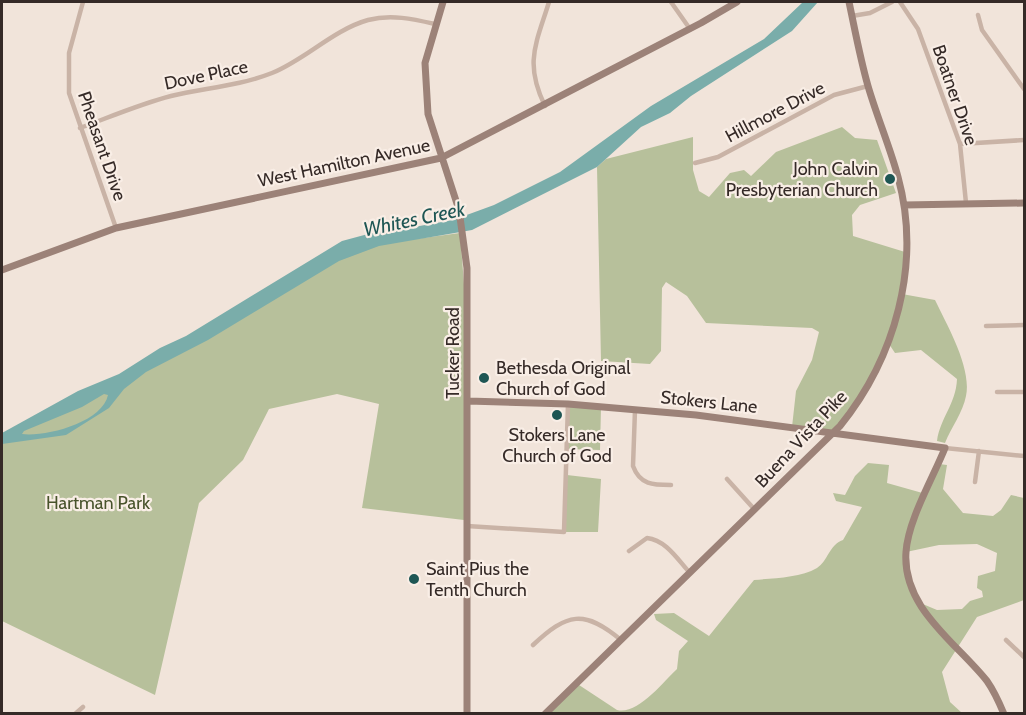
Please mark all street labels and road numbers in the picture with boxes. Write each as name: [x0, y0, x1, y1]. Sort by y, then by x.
street label: Boatner Drive: [928, 42, 982, 148]
street label: Dove Place: [162, 55, 250, 95]
street label: Hillmore Drive: [721, 77, 829, 147]
street label: Pheasant Drive: [73, 88, 131, 204]
street label: West Hamilton Avenue: [256, 134, 432, 192]
street label: Tucker Road: [442, 307, 464, 399]
street label: Stokers Lane: [660, 386, 758, 418]
street label: Buena Vista Pike: [750, 386, 852, 492]

